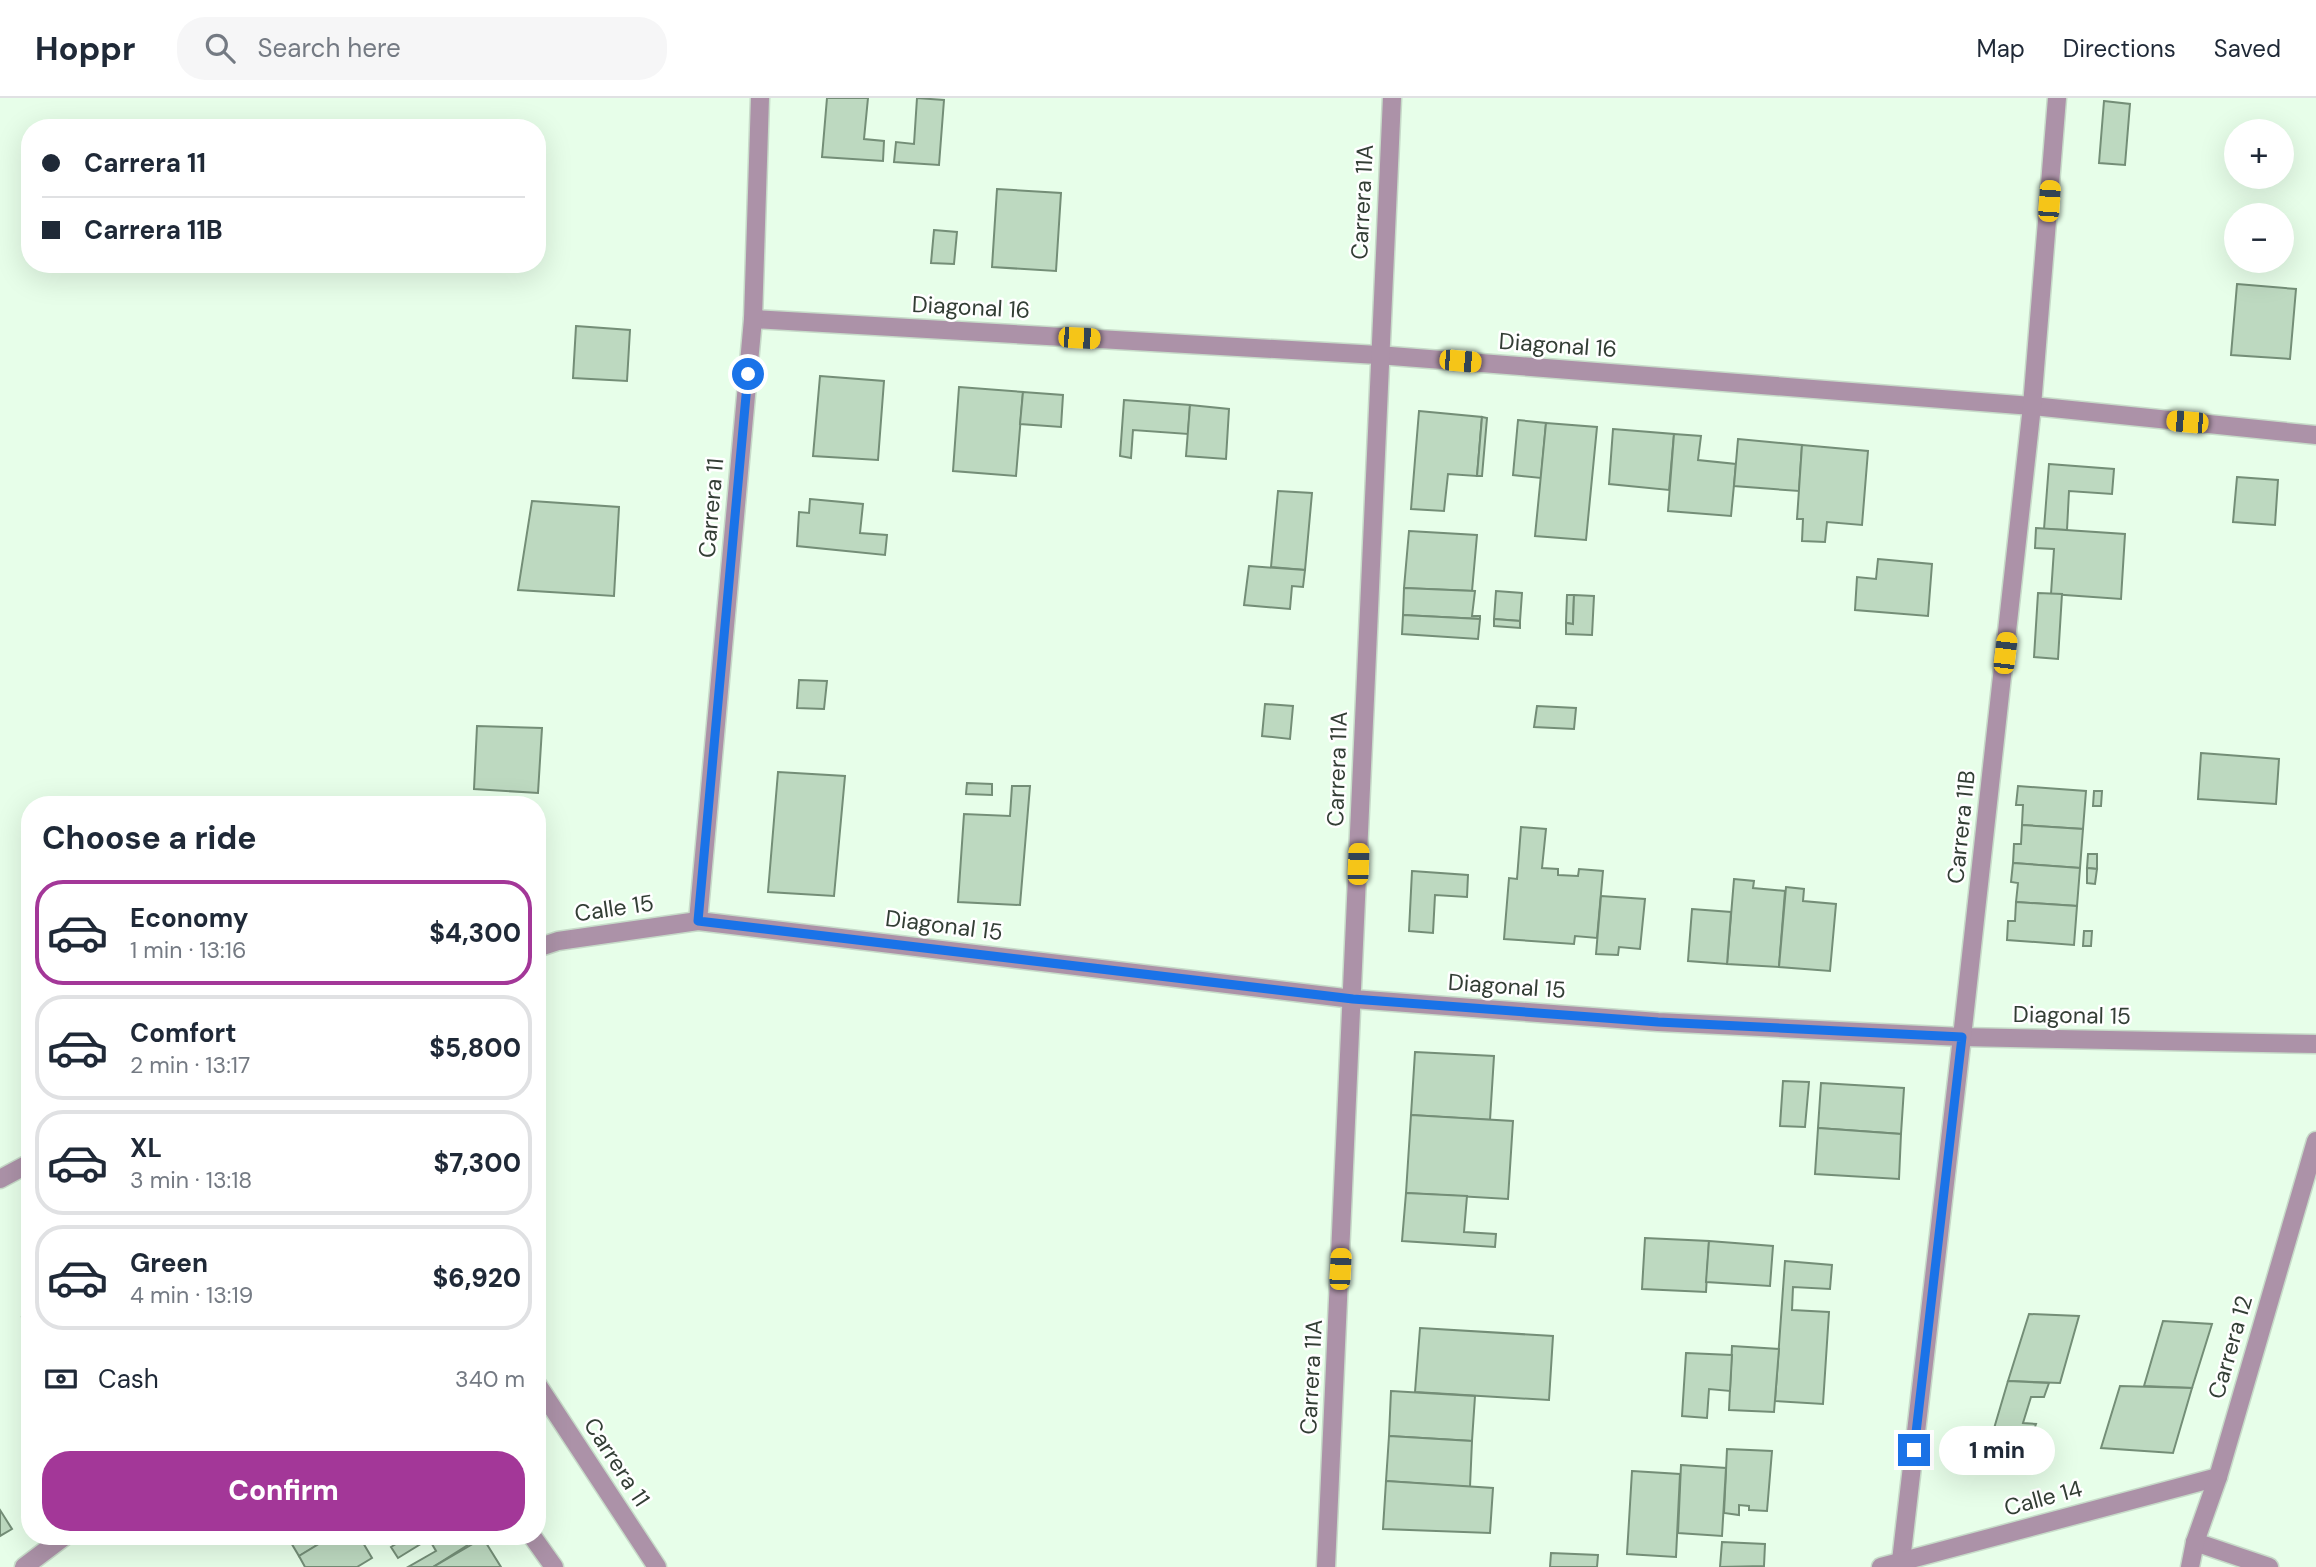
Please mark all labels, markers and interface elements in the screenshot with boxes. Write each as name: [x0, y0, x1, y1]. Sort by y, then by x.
search box: [177, 17, 667, 80]
text: Hoppr: [35, 27, 135, 70]
icon: search: [201, 29, 239, 67]
text: Search here: [257, 31, 401, 65]
text: Map: [1977, 33, 2025, 64]
text: Directions: [2063, 33, 2176, 64]
text: Saved: [2214, 33, 2281, 64]
map controls: [2224, 119, 2294, 273]
button: +: [2224, 119, 2294, 189]
street label: Carrera 11A: [1344, 144, 1380, 260]
text: Carrera 11: [84, 146, 206, 180]
car: [2038, 179, 2061, 223]
button: −: [2224, 203, 2294, 273]
text: Carrera 11B: [84, 213, 223, 247]
street label: Diagonal 16: [911, 289, 1031, 325]
car: [1058, 326, 1101, 350]
street label: Diagonal 16: [1498, 326, 1618, 364]
car: [1439, 349, 1482, 373]
route start: [732, 358, 764, 390]
car: [2166, 410, 2209, 434]
street label: Carrera 11: [692, 457, 730, 559]
car: [1993, 631, 2018, 675]
street label: Carrera 11A: [1320, 711, 1354, 827]
street label: Carrera 11B: [1940, 769, 1982, 885]
text: Choose a ride: [42, 817, 257, 859]
car: [1347, 843, 1370, 885]
street label: Calle 15: [572, 888, 656, 928]
icon: car: [46, 901, 109, 964]
text: Economy: [130, 901, 248, 935]
street label: Diagonal 15: [884, 903, 1004, 947]
text: $4,300: [429, 916, 521, 950]
text: 1 min · 13:16: [130, 935, 246, 965]
street label: Diagonal 15: [1447, 967, 1567, 1005]
street label: Diagonal 15: [2013, 999, 2131, 1031]
icon: car: [46, 1016, 109, 1079]
text: Comfort: [130, 1016, 236, 1050]
text: $5,800: [429, 1031, 521, 1065]
text: 2 min · 13:17: [130, 1050, 250, 1080]
icon: car: [46, 1131, 109, 1194]
text: XL: [130, 1131, 162, 1165]
text: $7,300: [434, 1146, 521, 1180]
text: 3 min · 13:18: [130, 1165, 252, 1195]
icon: car: [46, 1246, 109, 1309]
text: Green: [130, 1246, 208, 1280]
car: [1329, 1247, 1352, 1291]
text: $6,920: [433, 1261, 521, 1295]
text: 4 min · 13:19: [130, 1280, 253, 1310]
street label: Carrera 12: [2201, 1292, 2259, 1402]
street label: Carrera 11A: [1293, 1319, 1329, 1435]
icon: cash: [42, 1360, 80, 1398]
text: Cash: [98, 1362, 159, 1396]
text: 340 m: [455, 1364, 525, 1394]
street label: Carrera 11: [577, 1412, 657, 1512]
callout: 1 min: [1938, 1426, 2054, 1474]
route end: [1898, 1434, 1930, 1466]
text: 1 min: [1969, 1435, 2025, 1465]
button: Confirm: [42, 1451, 525, 1531]
street label: Calle 14: [2001, 1473, 2085, 1523]

